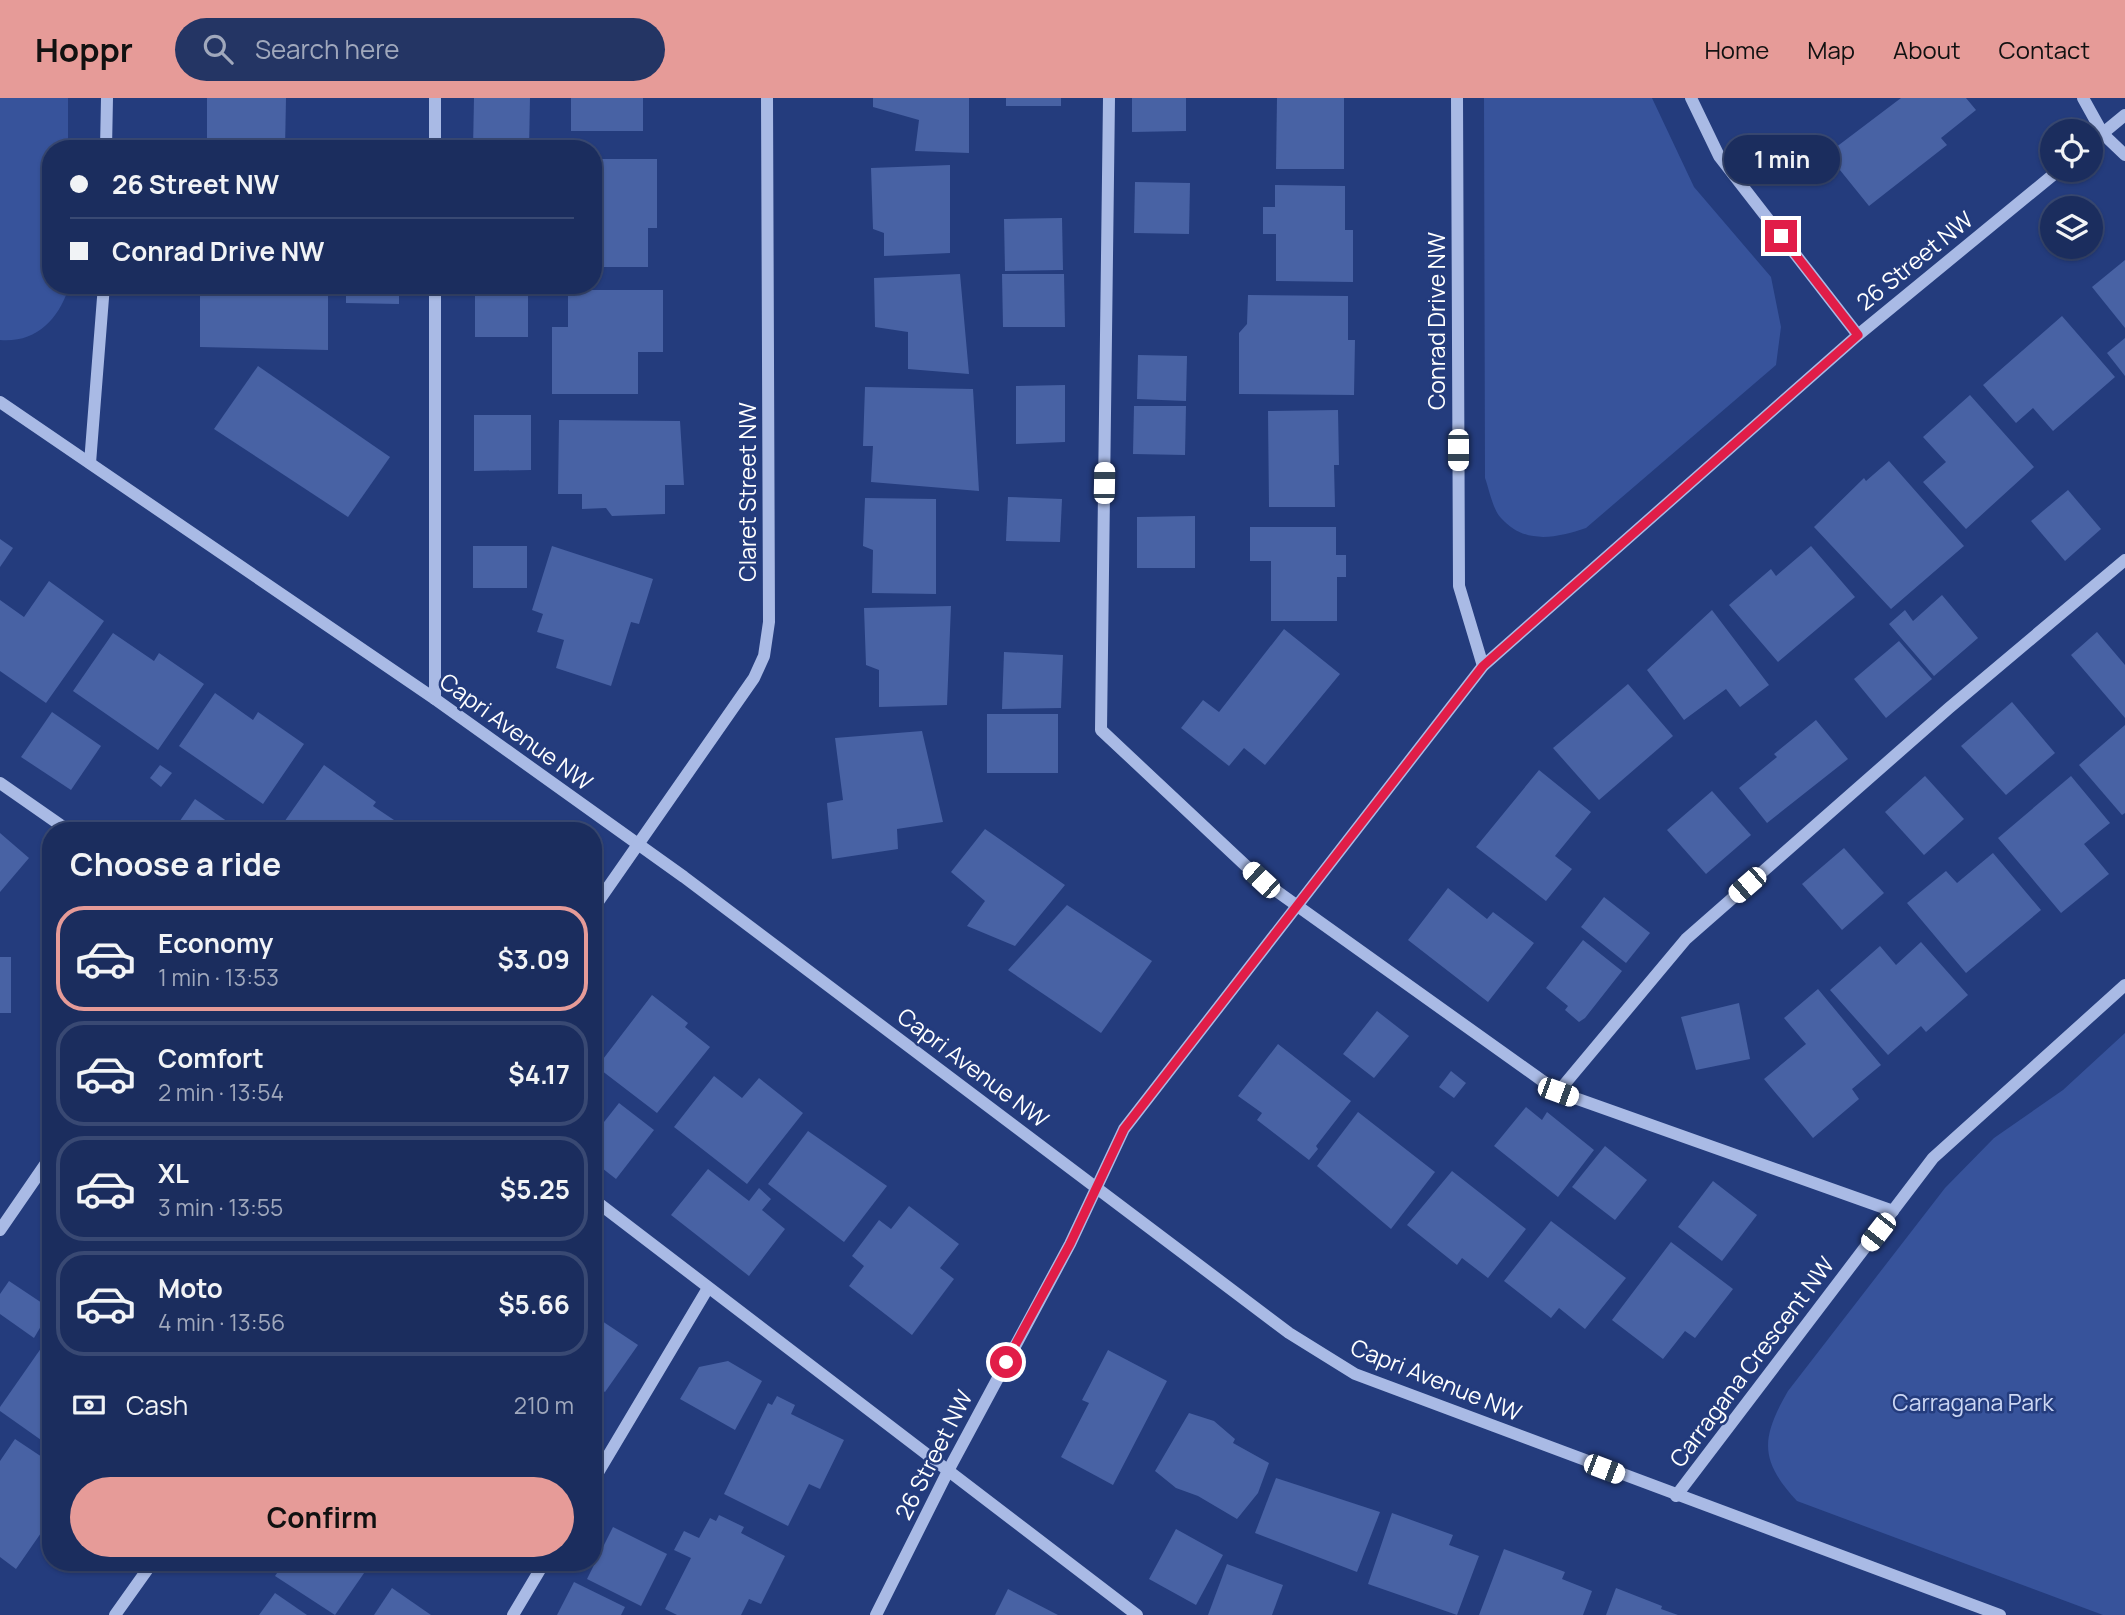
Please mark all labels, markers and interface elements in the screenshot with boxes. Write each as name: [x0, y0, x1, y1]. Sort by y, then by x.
search box: [175, 18, 665, 81]
text: Hoppr: [35, 27, 133, 72]
icon: search: [199, 30, 237, 68]
text: Search here: [255, 31, 400, 67]
text: Home: [1704, 33, 1769, 66]
text: Map: [1807, 33, 1855, 66]
text: About: [1893, 33, 1961, 66]
text: Contact: [1999, 33, 2090, 66]
map controls: [2040, 119, 2103, 259]
button: locate: [2040, 119, 2103, 182]
callout: 1 min: [1723, 135, 1839, 184]
text: 1 min: [1754, 143, 1810, 175]
text: 26 Street NW: [112, 166, 279, 202]
button: layers: [2040, 196, 2103, 259]
street label: 26 Street NW: [1849, 203, 1980, 317]
route end: [1765, 220, 1797, 252]
street label: Conrad Drive NW: [1420, 231, 1452, 410]
text: Conrad Drive NW: [112, 233, 324, 269]
street label: Claret Street NW: [731, 402, 763, 582]
car: [1448, 429, 1469, 471]
car: [1094, 462, 1115, 504]
street label: Capri Avenue NW: [434, 665, 600, 798]
text: Choose a ride: [70, 842, 281, 886]
car: [1239, 858, 1284, 902]
car: [1725, 863, 1770, 907]
text: Economy: [158, 925, 273, 961]
icon: car: [74, 927, 137, 990]
text: $3.09: [497, 941, 570, 977]
text: 1 min · 13:53: [158, 961, 279, 993]
street label: Capri Avenue NW: [891, 1000, 1056, 1135]
text: Comfort: [158, 1040, 264, 1076]
icon: car: [74, 1042, 137, 1105]
text: $4.17: [508, 1056, 570, 1092]
car: [1535, 1075, 1582, 1109]
text: 2 min · 13:54: [158, 1076, 284, 1108]
text: XL: [158, 1155, 189, 1191]
icon: car: [74, 1157, 137, 1220]
text: $5.25: [500, 1171, 570, 1207]
text: 3 min · 13:55: [158, 1191, 283, 1223]
car: [1857, 1209, 1900, 1255]
street label: Carragana Crescent NW: [1661, 1249, 1841, 1473]
text: Moto: [158, 1270, 223, 1306]
icon: car: [74, 1272, 137, 1335]
text: $5.66: [498, 1286, 570, 1322]
text: 4 min · 13:56: [158, 1306, 285, 1338]
street label: Capri Avenue NW: [1346, 1330, 1527, 1428]
route start: [990, 1346, 1022, 1378]
street label: 26 Street NW: [887, 1384, 980, 1525]
icon: cash: [70, 1386, 108, 1424]
park label: Carragana Park: [1892, 1386, 2054, 1418]
text: Cash: [126, 1387, 188, 1423]
text: 210 m: [514, 1389, 574, 1421]
car: [1581, 1452, 1628, 1486]
button: Confirm: [70, 1477, 574, 1557]

